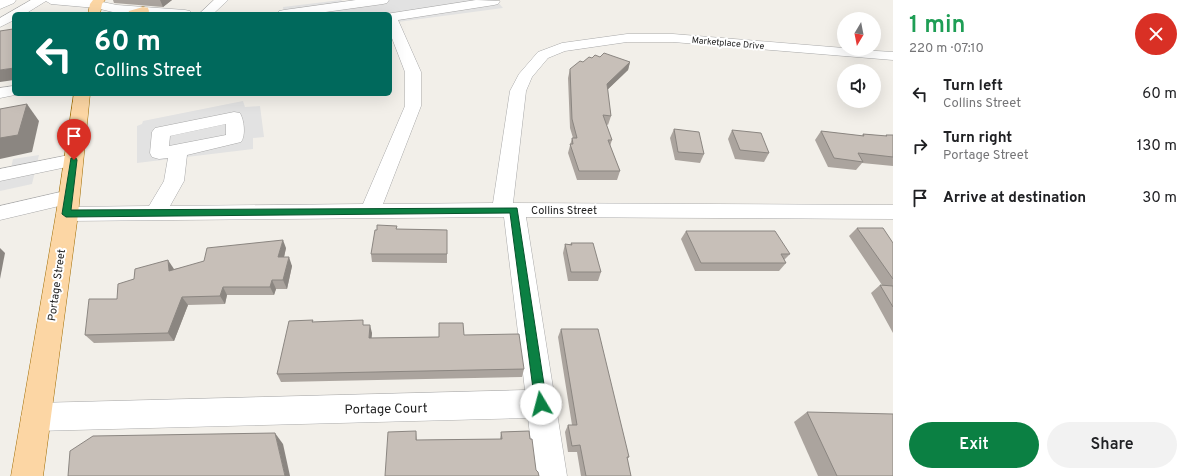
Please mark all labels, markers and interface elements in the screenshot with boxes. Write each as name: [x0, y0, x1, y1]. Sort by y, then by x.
text: 1 min: [909, 11, 966, 41]
north arrow: [837, 12, 881, 56]
map controls: [837, 12, 881, 108]
button: close: [1135, 13, 1177, 55]
text: 60 m: [94, 25, 161, 61]
icon: left: [28, 28, 80, 80]
street label: Marketplace Drive: [691, 35, 765, 52]
text: 220 m · 07:10: [909, 41, 984, 57]
text: Collins Street: [94, 60, 202, 83]
button: sound: [837, 64, 881, 108]
text: Turn left: [943, 77, 1003, 96]
icon: left: [909, 83, 931, 105]
text: 60 m: [1142, 85, 1177, 104]
text: Collins Street: [943, 96, 1021, 112]
pin: [57, 119, 91, 160]
icon: arrive: [63, 125, 85, 147]
text: Turn right: [943, 129, 1012, 148]
icon: right: [909, 135, 931, 157]
text: 130 m: [1137, 137, 1177, 156]
text: Portage Street: [943, 148, 1029, 164]
icon: arrive: [909, 187, 931, 209]
text: Arrive at destination: [943, 189, 1086, 208]
text: 30 m: [1142, 189, 1177, 208]
street label: Collins Street: [531, 204, 597, 218]
street label: Portage Street: [45, 248, 69, 322]
position arrow: [520, 383, 562, 425]
street label: Portage Court: [344, 401, 428, 419]
button: Exit: [909, 422, 1039, 468]
button: Share: [1047, 422, 1177, 468]

